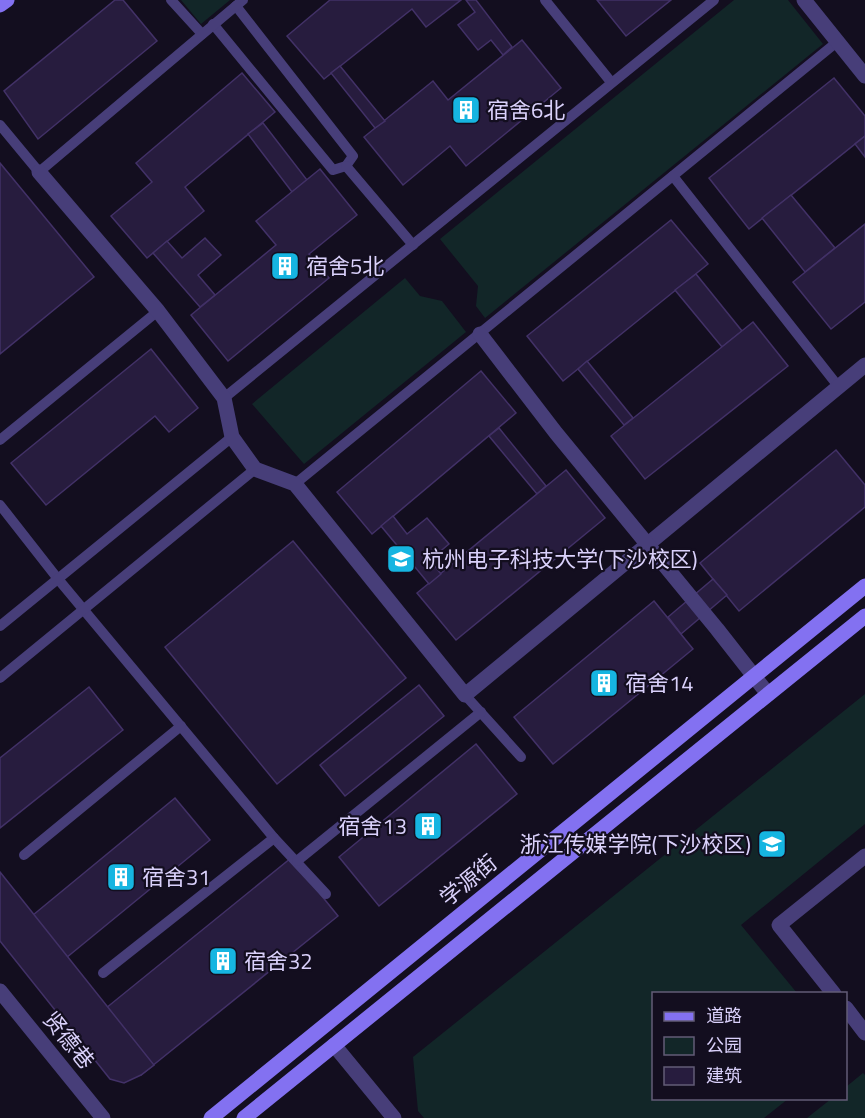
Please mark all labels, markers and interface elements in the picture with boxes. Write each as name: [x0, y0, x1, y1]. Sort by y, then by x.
place label: 宿舍6北: [487, 93, 565, 127]
building icon: 宿舍6北: [450, 94, 482, 126]
place label: 宿舍5北: [306, 249, 384, 283]
building icon: 宿舍5北: [269, 250, 301, 282]
place label: 杭州电子科技大学(下沙校区): [422, 542, 698, 576]
school or university icon: 杭州电子科技大学(下沙校区): [385, 543, 417, 575]
place label: 宿舍14: [625, 666, 694, 700]
building icon: 宿舍14: [588, 667, 620, 699]
place label: 宿舍13: [338, 809, 407, 843]
building icon: 宿舍13: [412, 810, 444, 842]
place label: 浙江传媒学院(下沙校区): [519, 827, 751, 861]
school or university icon: 浙江传媒学院(下沙校区): [756, 828, 788, 860]
street label: 学源街: [432, 846, 504, 914]
place label: 宿舍31: [142, 860, 211, 894]
building icon: 宿舍31: [105, 861, 137, 893]
place label: 宿舍32: [244, 944, 313, 978]
building icon: 宿舍32: [207, 945, 239, 977]
legend: [652, 992, 847, 1100]
text: 道路: [706, 1002, 742, 1029]
street label: 贤德巷: [35, 1004, 103, 1076]
text: 公园: [706, 1032, 742, 1059]
text: 建筑: [706, 1062, 742, 1089]

